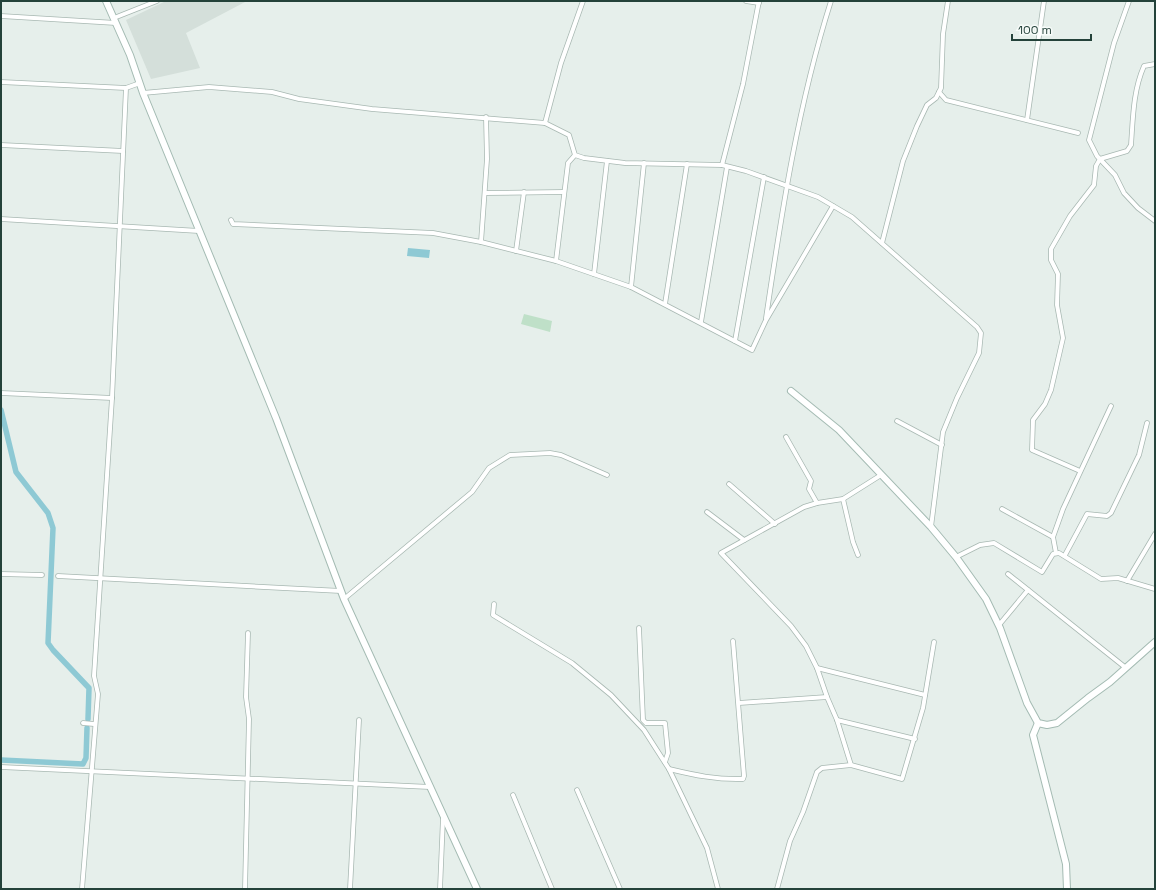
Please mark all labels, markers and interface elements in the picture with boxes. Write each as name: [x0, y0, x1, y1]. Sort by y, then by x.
scale bar: [1012, 16, 1091, 42]
text: 100 m: [1018, 22, 1052, 38]

